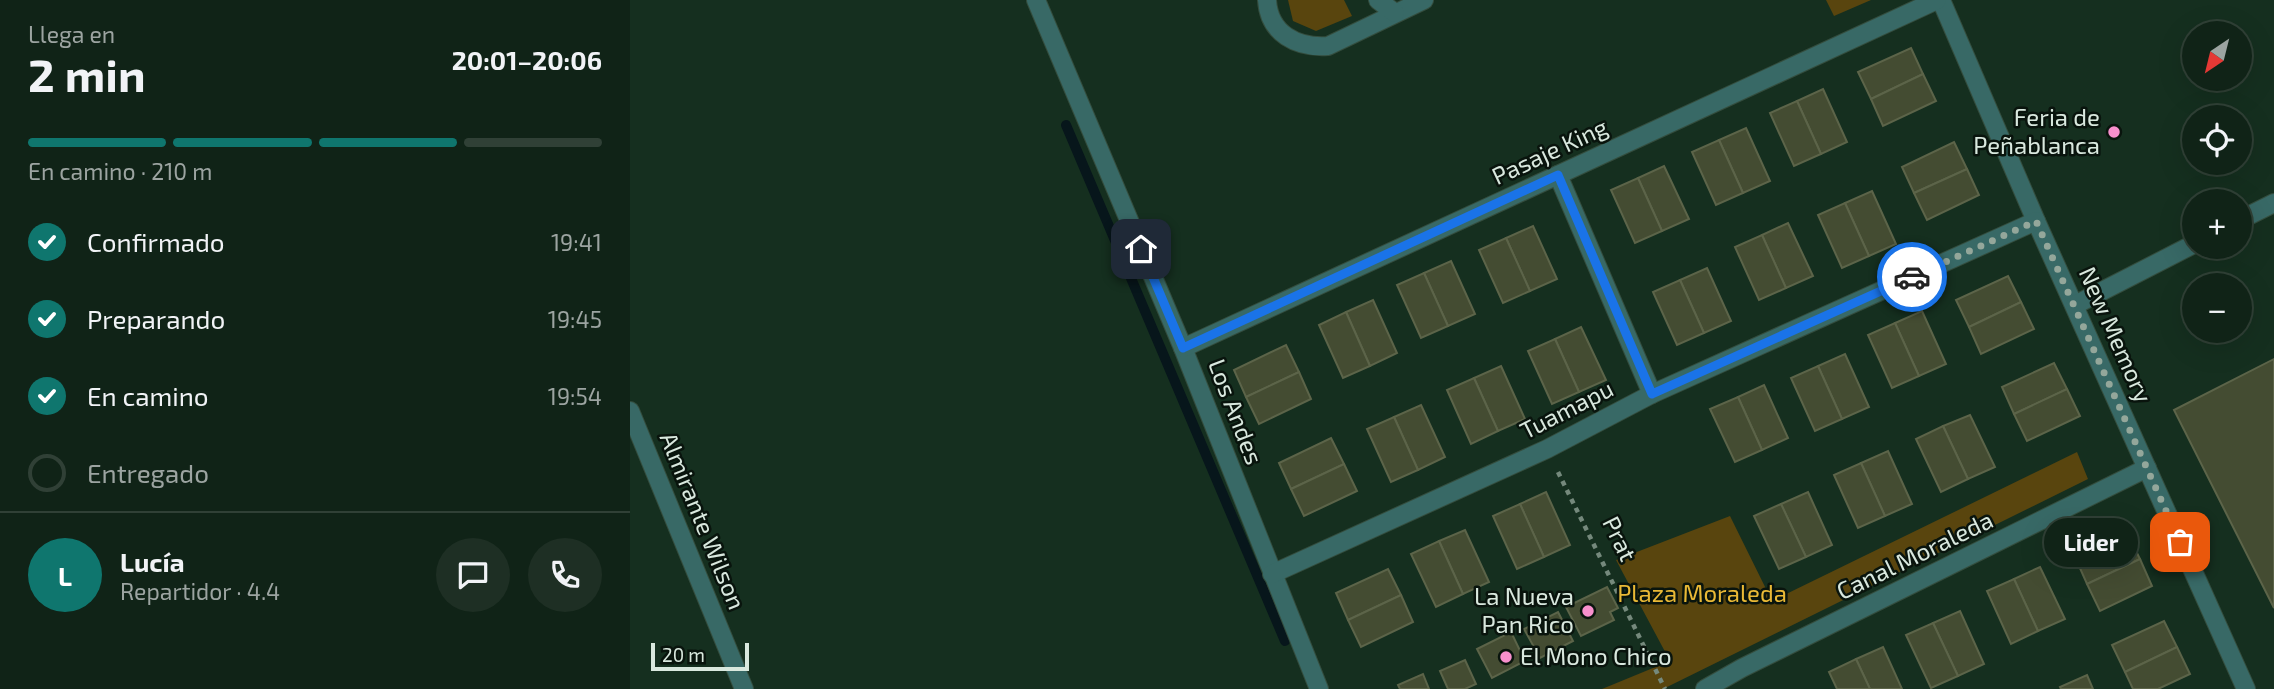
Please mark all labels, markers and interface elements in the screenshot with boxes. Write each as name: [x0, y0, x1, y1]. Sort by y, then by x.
text: Llega en: [28, 20, 115, 48]
north arrow: [2182, 21, 2252, 91]
map controls: [2182, 21, 2252, 343]
text: 20:01–20:06: [452, 44, 602, 75]
text: 2 min: [28, 46, 146, 101]
place label: Feria de Peñablanca: [1973, 102, 2100, 159]
button: locate: [2182, 105, 2252, 175]
street label: Pasaje King: [1487, 111, 1612, 190]
marker: Feria de Peñablanca: [2106, 124, 2122, 140]
text: En camino · 210 m: [28, 157, 212, 185]
button: +: [2182, 189, 2252, 259]
pin: [1111, 219, 1171, 279]
icon: check: [28, 223, 66, 261]
text: Confirmado: [87, 226, 225, 257]
text: 19:41: [551, 228, 602, 256]
icon: home: [1122, 230, 1160, 268]
courier: [1877, 242, 1947, 312]
icon: car: [1893, 258, 1931, 296]
street label: New Memory: [2074, 262, 2159, 407]
button: −: [2182, 273, 2252, 343]
icon: check: [28, 300, 66, 338]
text: Preparando: [87, 303, 225, 334]
text: 19:45: [548, 305, 602, 333]
street label: Los Andes: [1203, 355, 1270, 468]
street label: Tuamapu: [1515, 373, 1618, 444]
icon: check: [28, 377, 66, 415]
text: En camino: [87, 380, 209, 411]
text: 19:54: [548, 382, 602, 410]
street label: Almirante Wilson: [655, 428, 752, 613]
text: Entregado: [87, 457, 209, 488]
street label: Canal Moraleda: [1831, 504, 1997, 605]
street label: Prat: [1597, 511, 1643, 565]
pin: [2150, 512, 2210, 572]
callout: Lider: [2044, 518, 2138, 566]
icon: bag: [2161, 523, 2199, 561]
text: Lider: [2063, 528, 2119, 556]
button: chat: [436, 538, 510, 612]
button: phone: [528, 538, 602, 612]
text: Lucía: [120, 546, 185, 577]
text: L: [58, 560, 72, 591]
text: Repartidor · 4.4: [120, 577, 280, 605]
park label: Plaza Moraleda: [1617, 578, 1787, 607]
place label: La Nueva Pan Rico: [1474, 581, 1574, 638]
marker: La Nueva Pan Rico: [1580, 603, 1596, 619]
scale bar: [651, 640, 749, 672]
place label: El Mono Chico: [1520, 641, 1672, 670]
text: 20 m: [662, 643, 705, 666]
marker: El Mono Chico: [1498, 649, 1514, 665]

